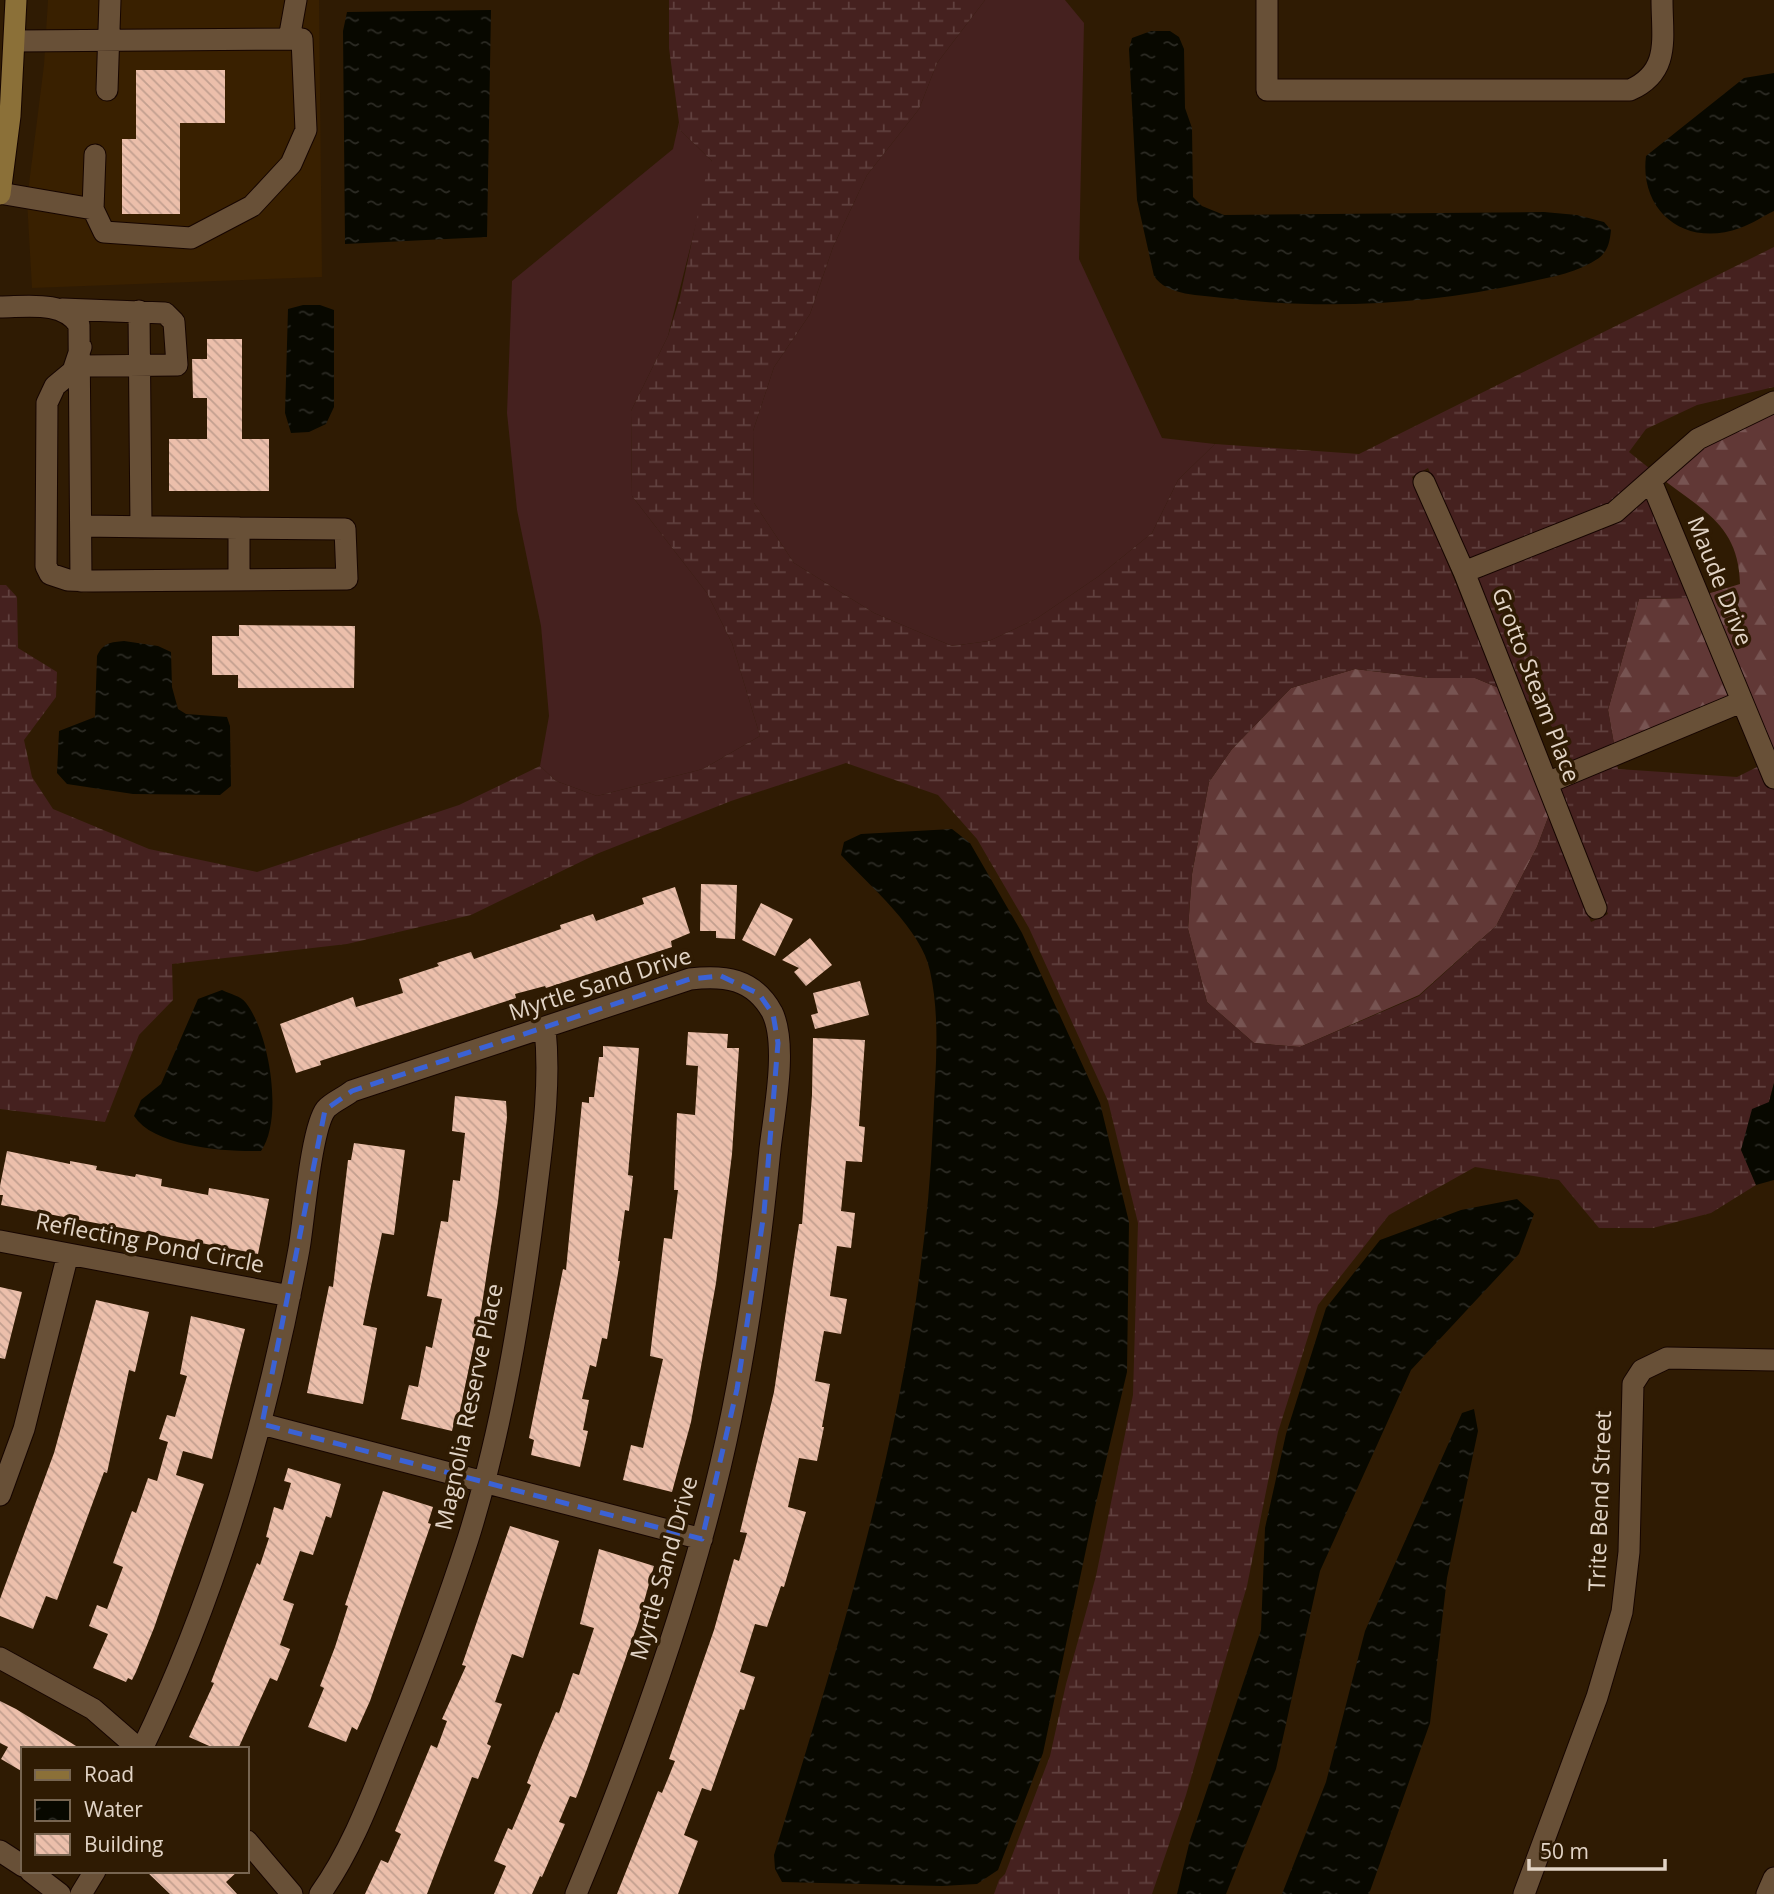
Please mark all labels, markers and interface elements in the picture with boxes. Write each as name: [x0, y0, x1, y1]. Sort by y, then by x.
street label: Maude Drive: [1680, 511, 1761, 650]
street label: Grotto Steam Place: [1485, 583, 1589, 787]
street label: Myrtle Sand Drive: [504, 938, 695, 1028]
street label: Reflecting Pond Circle: [33, 1204, 267, 1280]
street label: Magnolia Reserve Place: [426, 1281, 510, 1533]
street label: Trite Bend Street: [1580, 1410, 1618, 1592]
street label: Myrtle Sand Drive: [621, 1472, 705, 1664]
legend: [21, 1747, 248, 1873]
text: Road: [84, 1760, 134, 1788]
text: Water: [84, 1795, 143, 1823]
scale bar: [1529, 1828, 1666, 1872]
text: Building: [84, 1830, 163, 1858]
text: 50 m: [1540, 1837, 1589, 1865]

